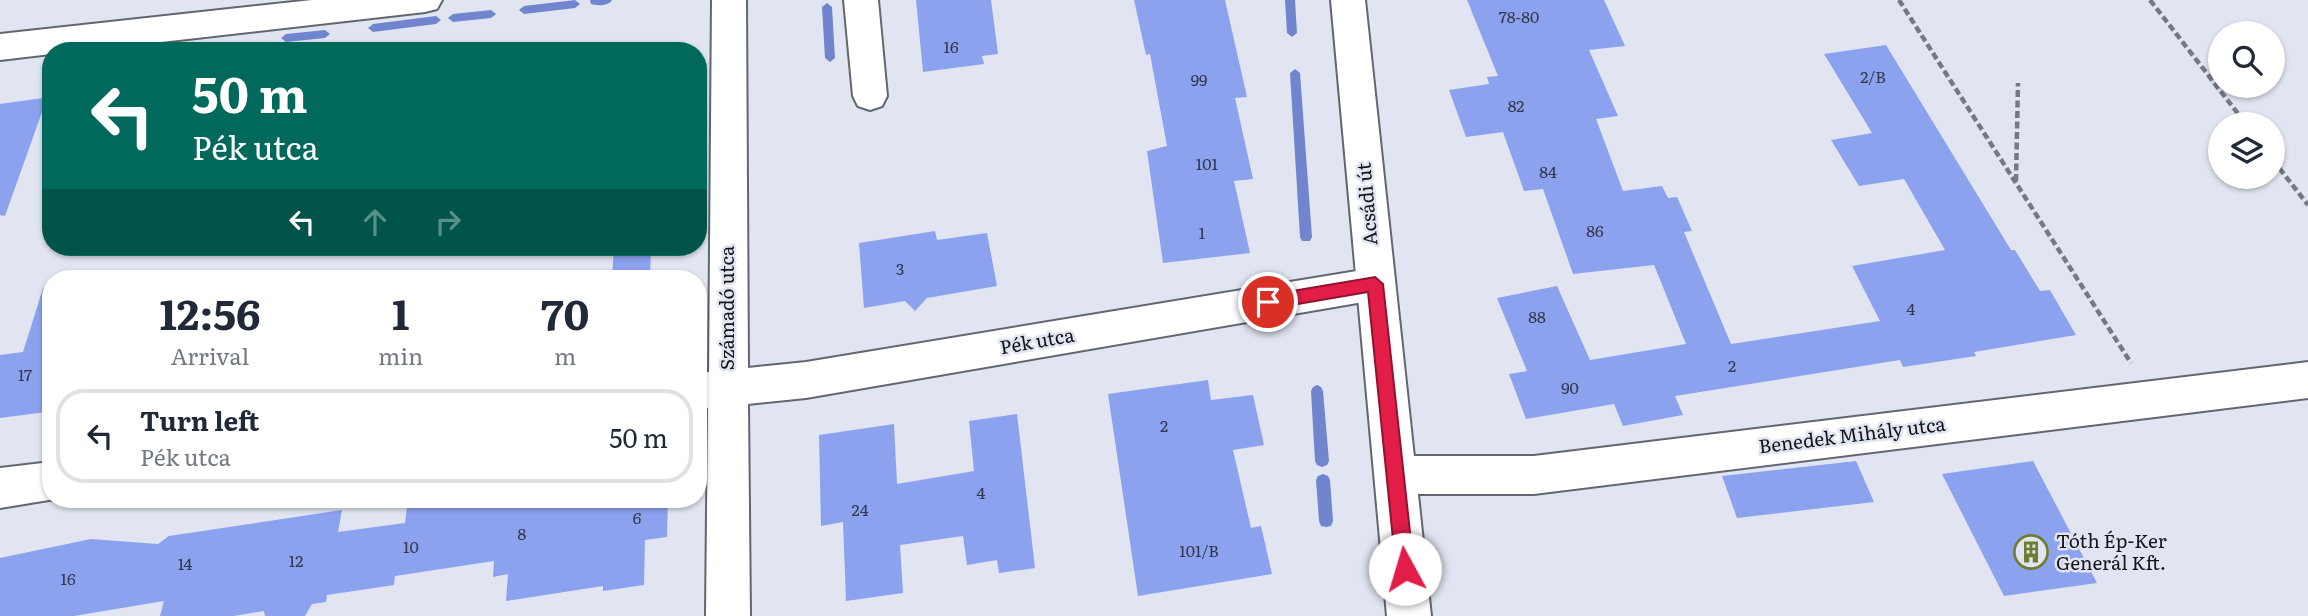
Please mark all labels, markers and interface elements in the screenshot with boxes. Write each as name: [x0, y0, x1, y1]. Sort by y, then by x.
house number: 78-80: [1499, 4, 1539, 28]
map controls: [2208, 21, 2285, 189]
button: search: [2208, 21, 2285, 98]
house number: 16: [943, 34, 959, 58]
text: 50 m: [192, 55, 308, 128]
house number: 2/B: [1860, 64, 1886, 88]
house number: 99: [1191, 67, 1207, 91]
icon: left: [77, 70, 168, 161]
house number: 82: [1508, 93, 1524, 117]
button: layers: [2208, 112, 2285, 189]
text: Pék utca: [192, 122, 319, 170]
house number: 101: [1196, 151, 1219, 175]
house number: 84: [1539, 159, 1557, 183]
street label: Acsádi út: [1348, 161, 1384, 247]
icon: left: [283, 203, 321, 241]
icon: ahead: [356, 203, 394, 241]
icon: right: [429, 203, 467, 241]
house number: 86: [1586, 218, 1604, 242]
house number: 1: [1199, 220, 1206, 244]
street label: Számadó utca: [712, 245, 740, 370]
house number: 3: [896, 256, 904, 280]
pin: [1238, 272, 1298, 332]
text: 12:56: [159, 281, 261, 343]
text: 1: [392, 281, 409, 343]
text: 70: [541, 281, 589, 343]
icon: arrive: [1249, 283, 1287, 321]
house number: 4: [1907, 296, 1916, 320]
house number: 88: [1528, 304, 1546, 328]
street label: Pék utca: [997, 320, 1077, 360]
text: Arrival: [171, 338, 249, 372]
text: min: [378, 338, 423, 372]
text: m: [554, 338, 576, 372]
house number: 2: [1728, 353, 1736, 377]
house number: 17: [18, 362, 32, 386]
house number: 90: [1561, 375, 1579, 399]
text: Turn left: [140, 400, 259, 439]
street label: Benedek Mihály utca: [1757, 409, 1948, 459]
house number: 2: [1160, 413, 1168, 437]
icon: left: [81, 417, 119, 455]
text: 50 m: [609, 417, 668, 456]
text: Pék utca: [140, 439, 231, 473]
house number: 4: [977, 480, 986, 504]
house number: 24: [852, 497, 869, 521]
house number: 6: [633, 505, 642, 529]
house number: 8: [518, 521, 527, 545]
place label: Tóth Ép-Ker Generál Kft.: [2056, 526, 2167, 576]
position arrow: [1368, 532, 1442, 606]
building icon: Tóth Ép-Ker Generál Kft.: [2012, 533, 2050, 571]
house number: 10: [403, 534, 419, 558]
house number: 101/B: [1179, 538, 1219, 562]
house number: 12: [289, 548, 303, 572]
house number: 14: [178, 551, 193, 575]
house number: 16: [60, 566, 76, 590]

